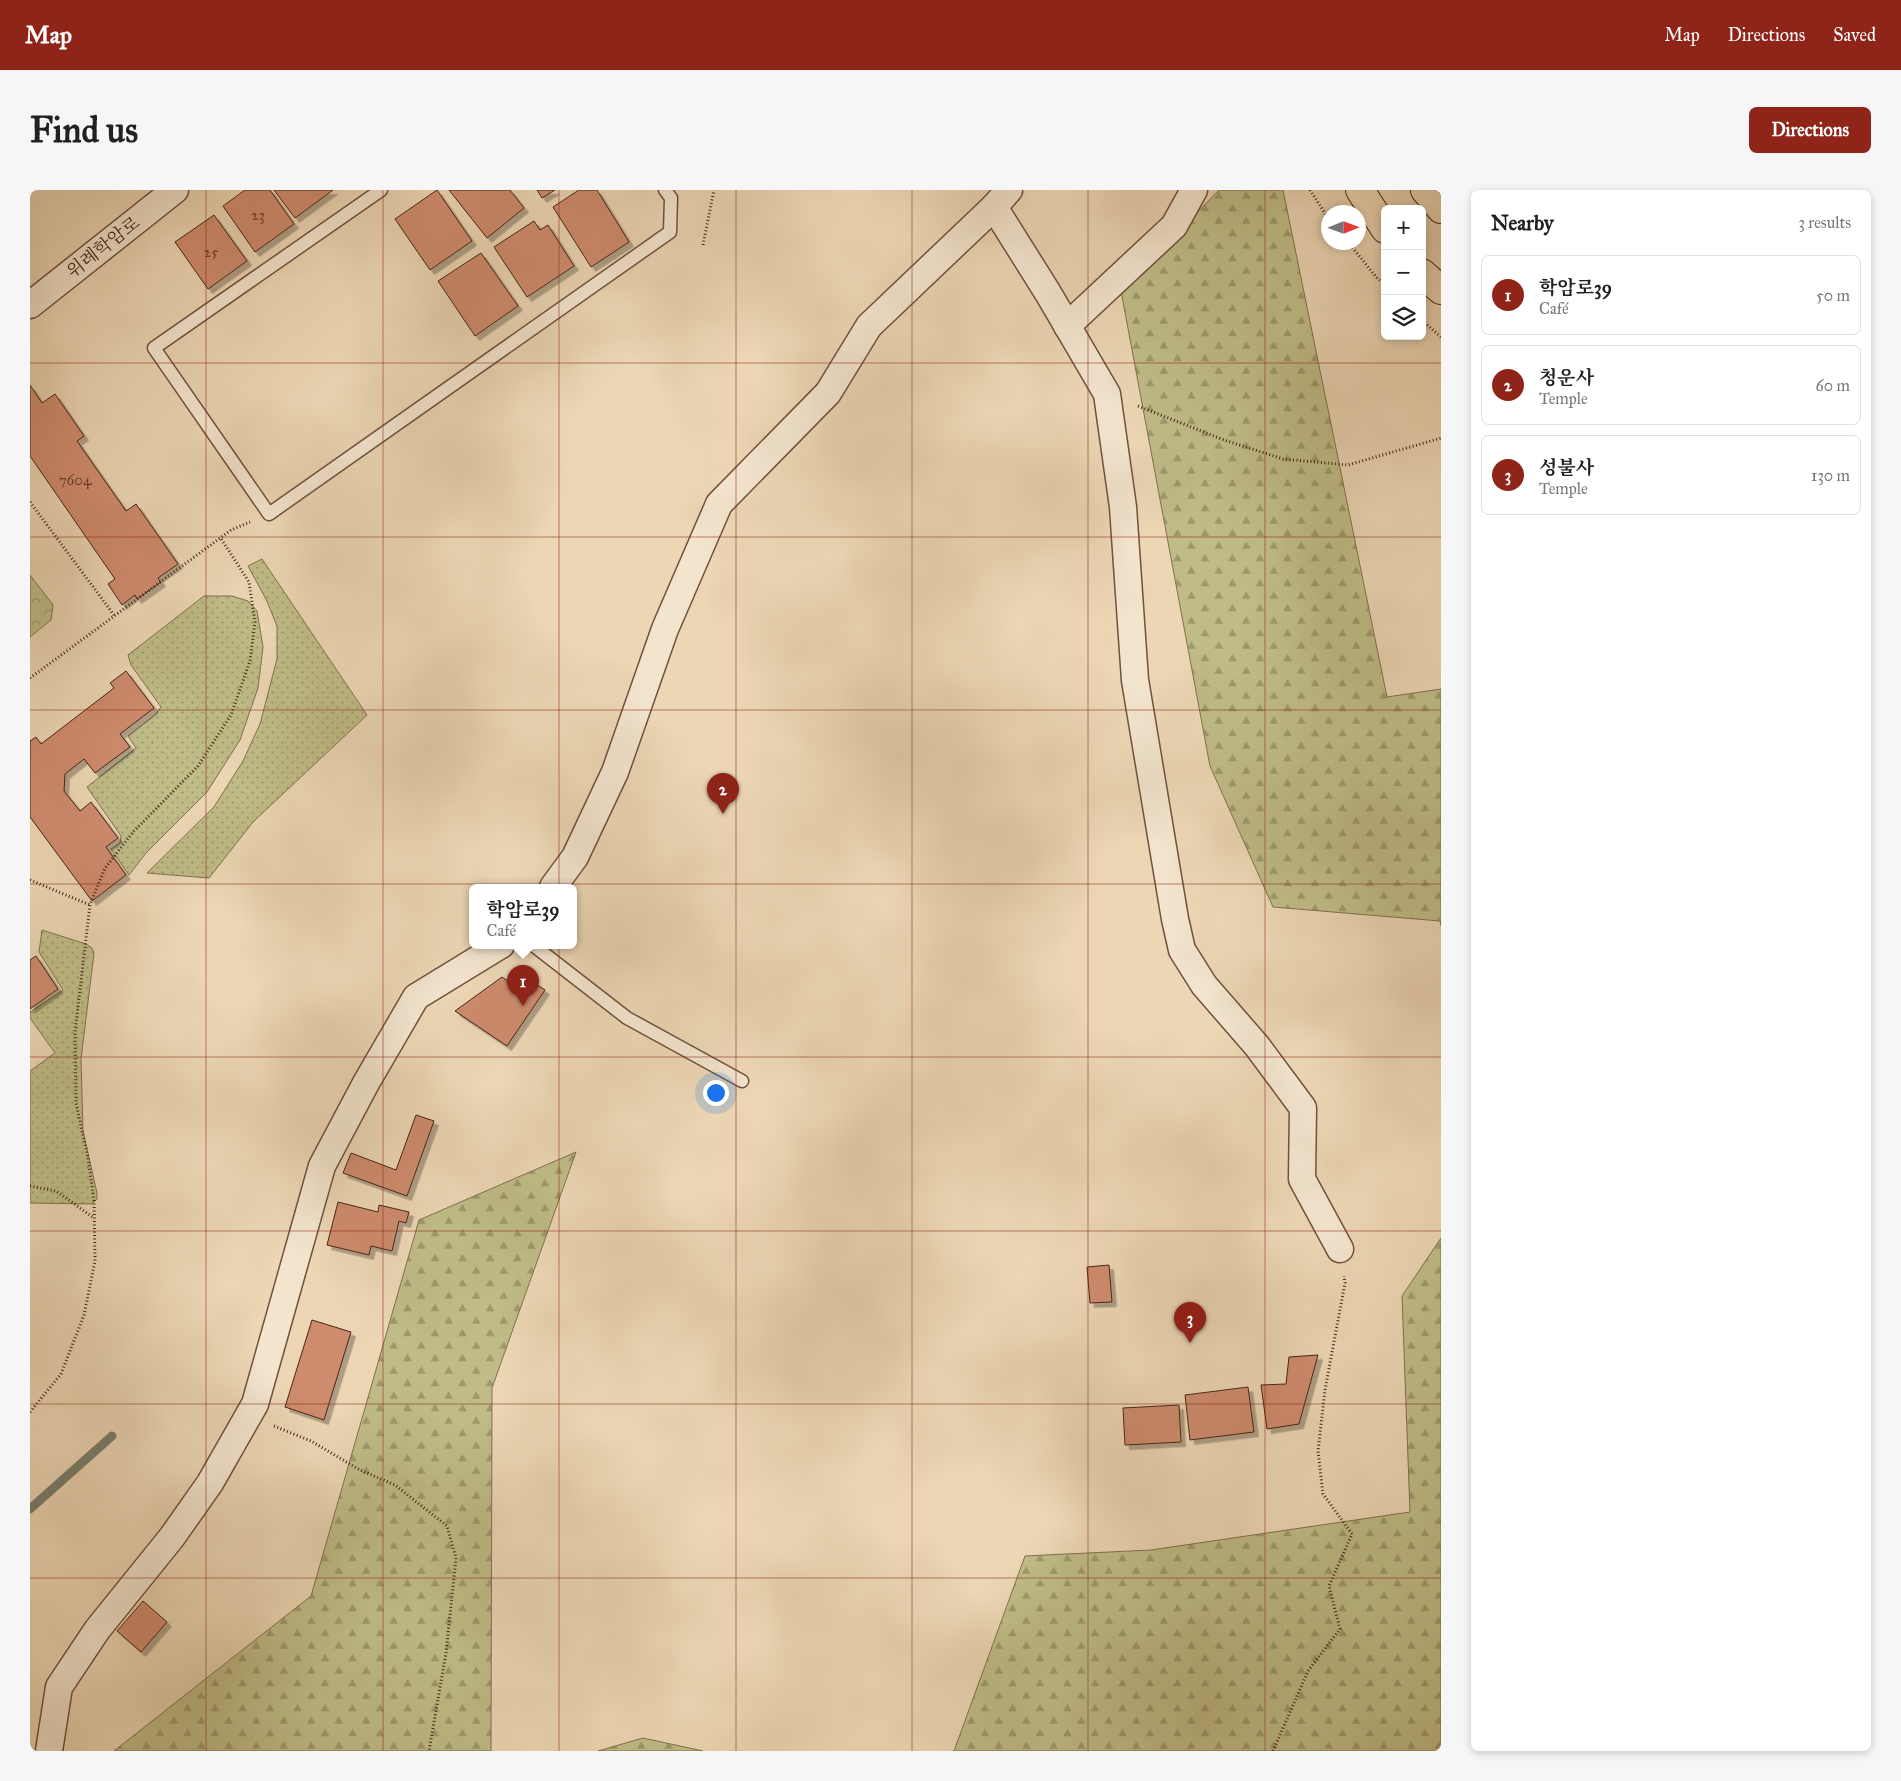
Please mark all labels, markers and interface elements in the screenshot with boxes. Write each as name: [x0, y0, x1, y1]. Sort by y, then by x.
text: Map: [25, 20, 72, 50]
text: Map: [1664, 24, 1700, 46]
text: Directions: [1728, 24, 1805, 46]
text: Saved: [1833, 24, 1876, 46]
button: Directions: [1749, 107, 1871, 153]
text: Find us: [30, 109, 138, 152]
north arrow: [1321, 205, 1366, 250]
map controls: [1381, 205, 1426, 340]
button: +: [1381, 205, 1426, 250]
house number: 23: [251, 206, 265, 224]
text: Nearby: [1491, 210, 1554, 236]
street label: 위례학암로: [62, 212, 144, 282]
text: 3 results: [1798, 213, 1851, 232]
house number: 25: [204, 243, 218, 261]
button: −: [1381, 250, 1426, 295]
text: 학암로39: [1539, 276, 1612, 299]
text: 1: [1505, 286, 1511, 305]
text: 50 m: [1816, 286, 1850, 305]
button: layers: [1381, 295, 1426, 340]
text: Café: [1539, 299, 1569, 318]
text: 청운사: [1539, 366, 1594, 389]
text: 2: [1504, 376, 1512, 395]
text: 60 m: [1816, 376, 1850, 395]
text: Temple: [1539, 389, 1588, 408]
text: 성불사: [1539, 456, 1594, 479]
text: 3: [1505, 466, 1511, 485]
text: 130 m: [1811, 466, 1850, 485]
house number: 7604: [59, 471, 92, 489]
text: Temple: [1539, 479, 1588, 498]
pin: 2: [707, 773, 739, 814]
popup: [469, 884, 577, 949]
text: 학암로39: [487, 898, 559, 921]
text: Café: [487, 921, 516, 940]
pin: 1: [507, 965, 539, 1006]
your location: [703, 1080, 729, 1106]
pin: 3: [1174, 1302, 1206, 1343]

